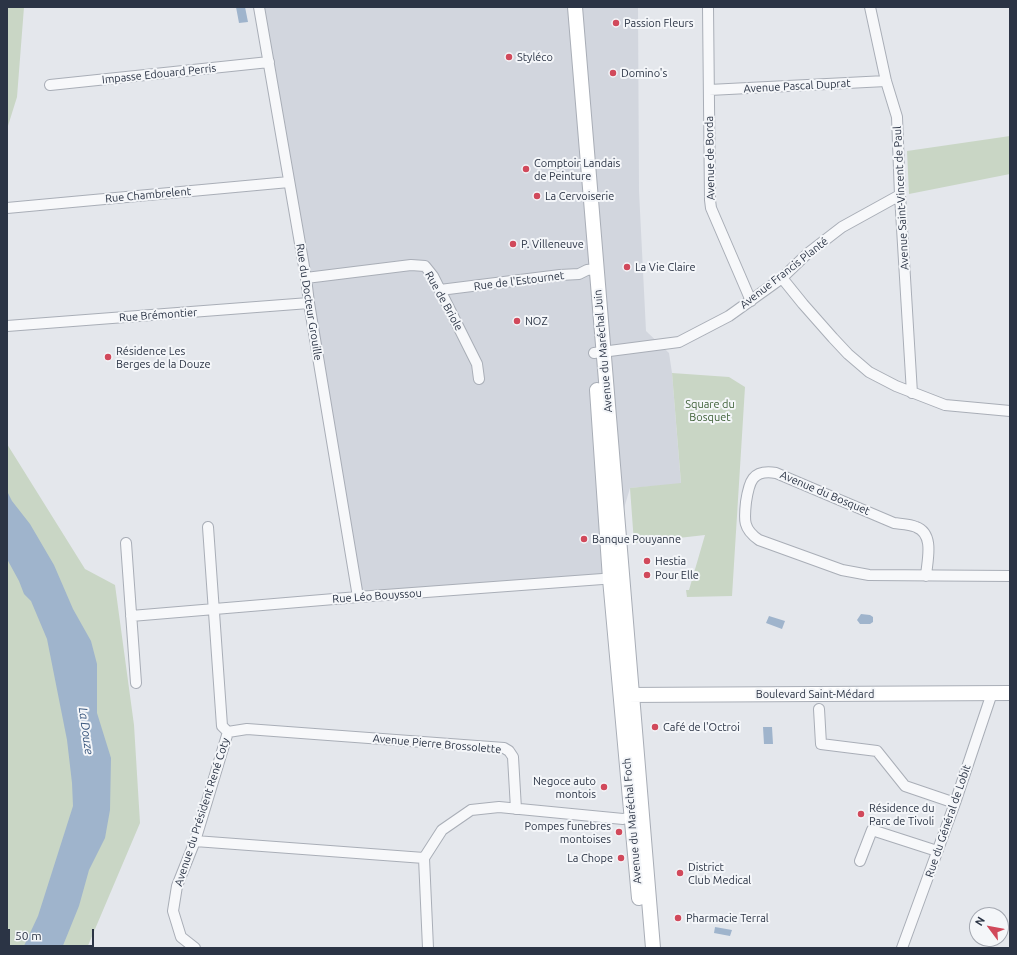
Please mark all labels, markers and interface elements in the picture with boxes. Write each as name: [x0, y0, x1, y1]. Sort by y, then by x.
place label: Passion Fleurs: [624, 16, 694, 30]
marker: Passion Fleurs: [611, 18, 621, 28]
place label: Styléco: [517, 50, 553, 64]
marker: Styléco: [504, 52, 514, 62]
street label: Impasse Edouard Perris: [101, 61, 217, 87]
place label: Domino's: [621, 66, 667, 80]
marker: Domino's: [608, 68, 618, 78]
street label: Avenue Pascal Duprat: [743, 77, 851, 95]
street label: Avenue de Borda: [703, 116, 717, 200]
street label: Avenue Saint-Vincent de Paul: [891, 126, 911, 270]
place label: Comptoir Landais de Peinture: [534, 156, 620, 182]
marker: Comptoir Landais de Peinture: [521, 164, 531, 174]
street label: Rue Chambrelent: [105, 185, 191, 205]
place label: La Cervoiserie: [545, 189, 614, 203]
marker: La Cervoiserie: [532, 191, 542, 201]
street label: Avenue Francis Planté: [737, 235, 831, 311]
place label: P. Villeneuve: [521, 237, 584, 251]
marker: P. Villeneuve: [508, 239, 518, 249]
street label: Rue du Docteur Grouille: [293, 243, 325, 361]
place label: La Vie Claire: [635, 260, 696, 274]
marker: La Vie Claire: [622, 262, 632, 272]
street label: Rue de Briole: [422, 269, 466, 333]
street label: Rue de l'Estournet: [473, 269, 565, 293]
street label: Avenue du Maréchal Juin: [591, 289, 615, 413]
street label: Rue Brémontier: [118, 306, 198, 324]
place label: NOZ: [525, 314, 548, 328]
marker: NOZ: [512, 316, 522, 326]
place label: Résidence Les Berges de la Douze: [116, 344, 211, 370]
marker: Résidence Les Berges de la Douze: [103, 352, 113, 362]
park label: Square du Bosquet: [685, 397, 735, 423]
street label: Avenue du Bosquet: [778, 468, 872, 518]
place label: Banque Pouyanne: [592, 532, 681, 546]
marker: Banque Pouyanne: [579, 534, 589, 544]
place label: Hestia: [655, 554, 686, 568]
marker: Hestia: [642, 556, 652, 566]
place label: Pour Elle: [655, 568, 699, 582]
marker: Pour Elle: [642, 570, 652, 580]
street label: Rue Léo Bouyssou: [332, 586, 422, 606]
street label: Boulevard Saint-Médard: [756, 687, 874, 701]
water label: La Douze: [76, 706, 96, 756]
place label: Café de l'Octroi: [663, 720, 740, 734]
marker: Café de l'Octroi: [650, 722, 660, 732]
street label: Avenue Pierre Brossolette: [372, 732, 502, 756]
street label: Avenue du Président René Coty: [172, 736, 232, 888]
street label: Avenue du Maréchal Foch: [620, 758, 644, 884]
street label: Rue du Général de Lobit: [922, 763, 974, 879]
place label: Negoce auto montois: [533, 774, 596, 800]
marker: Negoce auto montois: [599, 782, 609, 792]
place label: Résidence du Parc de Tivoli: [869, 801, 935, 827]
marker: Résidence du Parc de Tivoli: [856, 809, 866, 819]
place label: Pompes funebres montoises: [525, 819, 611, 845]
marker: Pompes funebres montoises: [614, 827, 624, 837]
place label: La Chope: [567, 851, 613, 865]
marker: La Chope: [616, 853, 626, 863]
place label: District Club Medical: [688, 860, 751, 886]
marker: District Club Medical: [675, 868, 685, 878]
north arrow: [969, 907, 1009, 947]
place label: Pharmacie Terral: [686, 911, 769, 925]
marker: Pharmacie Terral: [673, 913, 683, 923]
text: N: [972, 915, 987, 928]
scale bar: [10, 921, 96, 947]
text: 50 m: [15, 929, 42, 942]

